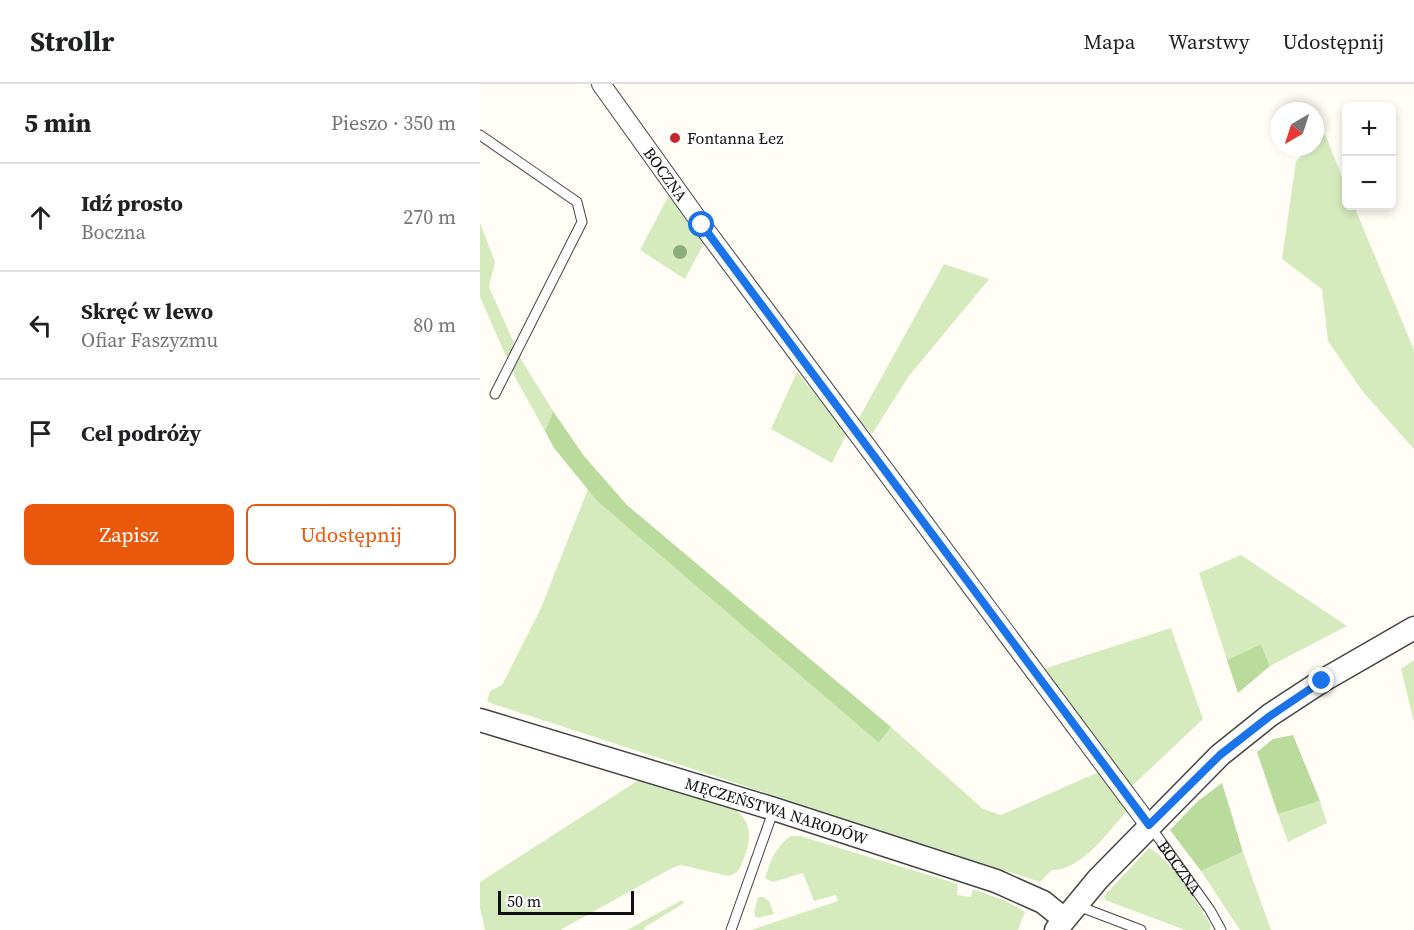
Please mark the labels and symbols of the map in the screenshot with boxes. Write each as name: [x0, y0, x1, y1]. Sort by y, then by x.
north arrow: [1270, 102, 1324, 156]
place label: Fontanna Łez: [687, 127, 784, 149]
marker: Fontanna Łez: [668, 131, 682, 145]
street label: BOCZNA: [639, 143, 693, 206]
route start: [688, 211, 714, 237]
route end: [1308, 667, 1334, 693]
street label: MĘCZEŃSTWA NARODÓW: [682, 772, 871, 850]
street label: BOCZNA: [1153, 836, 1207, 899]
scale bar: [498, 888, 634, 916]

